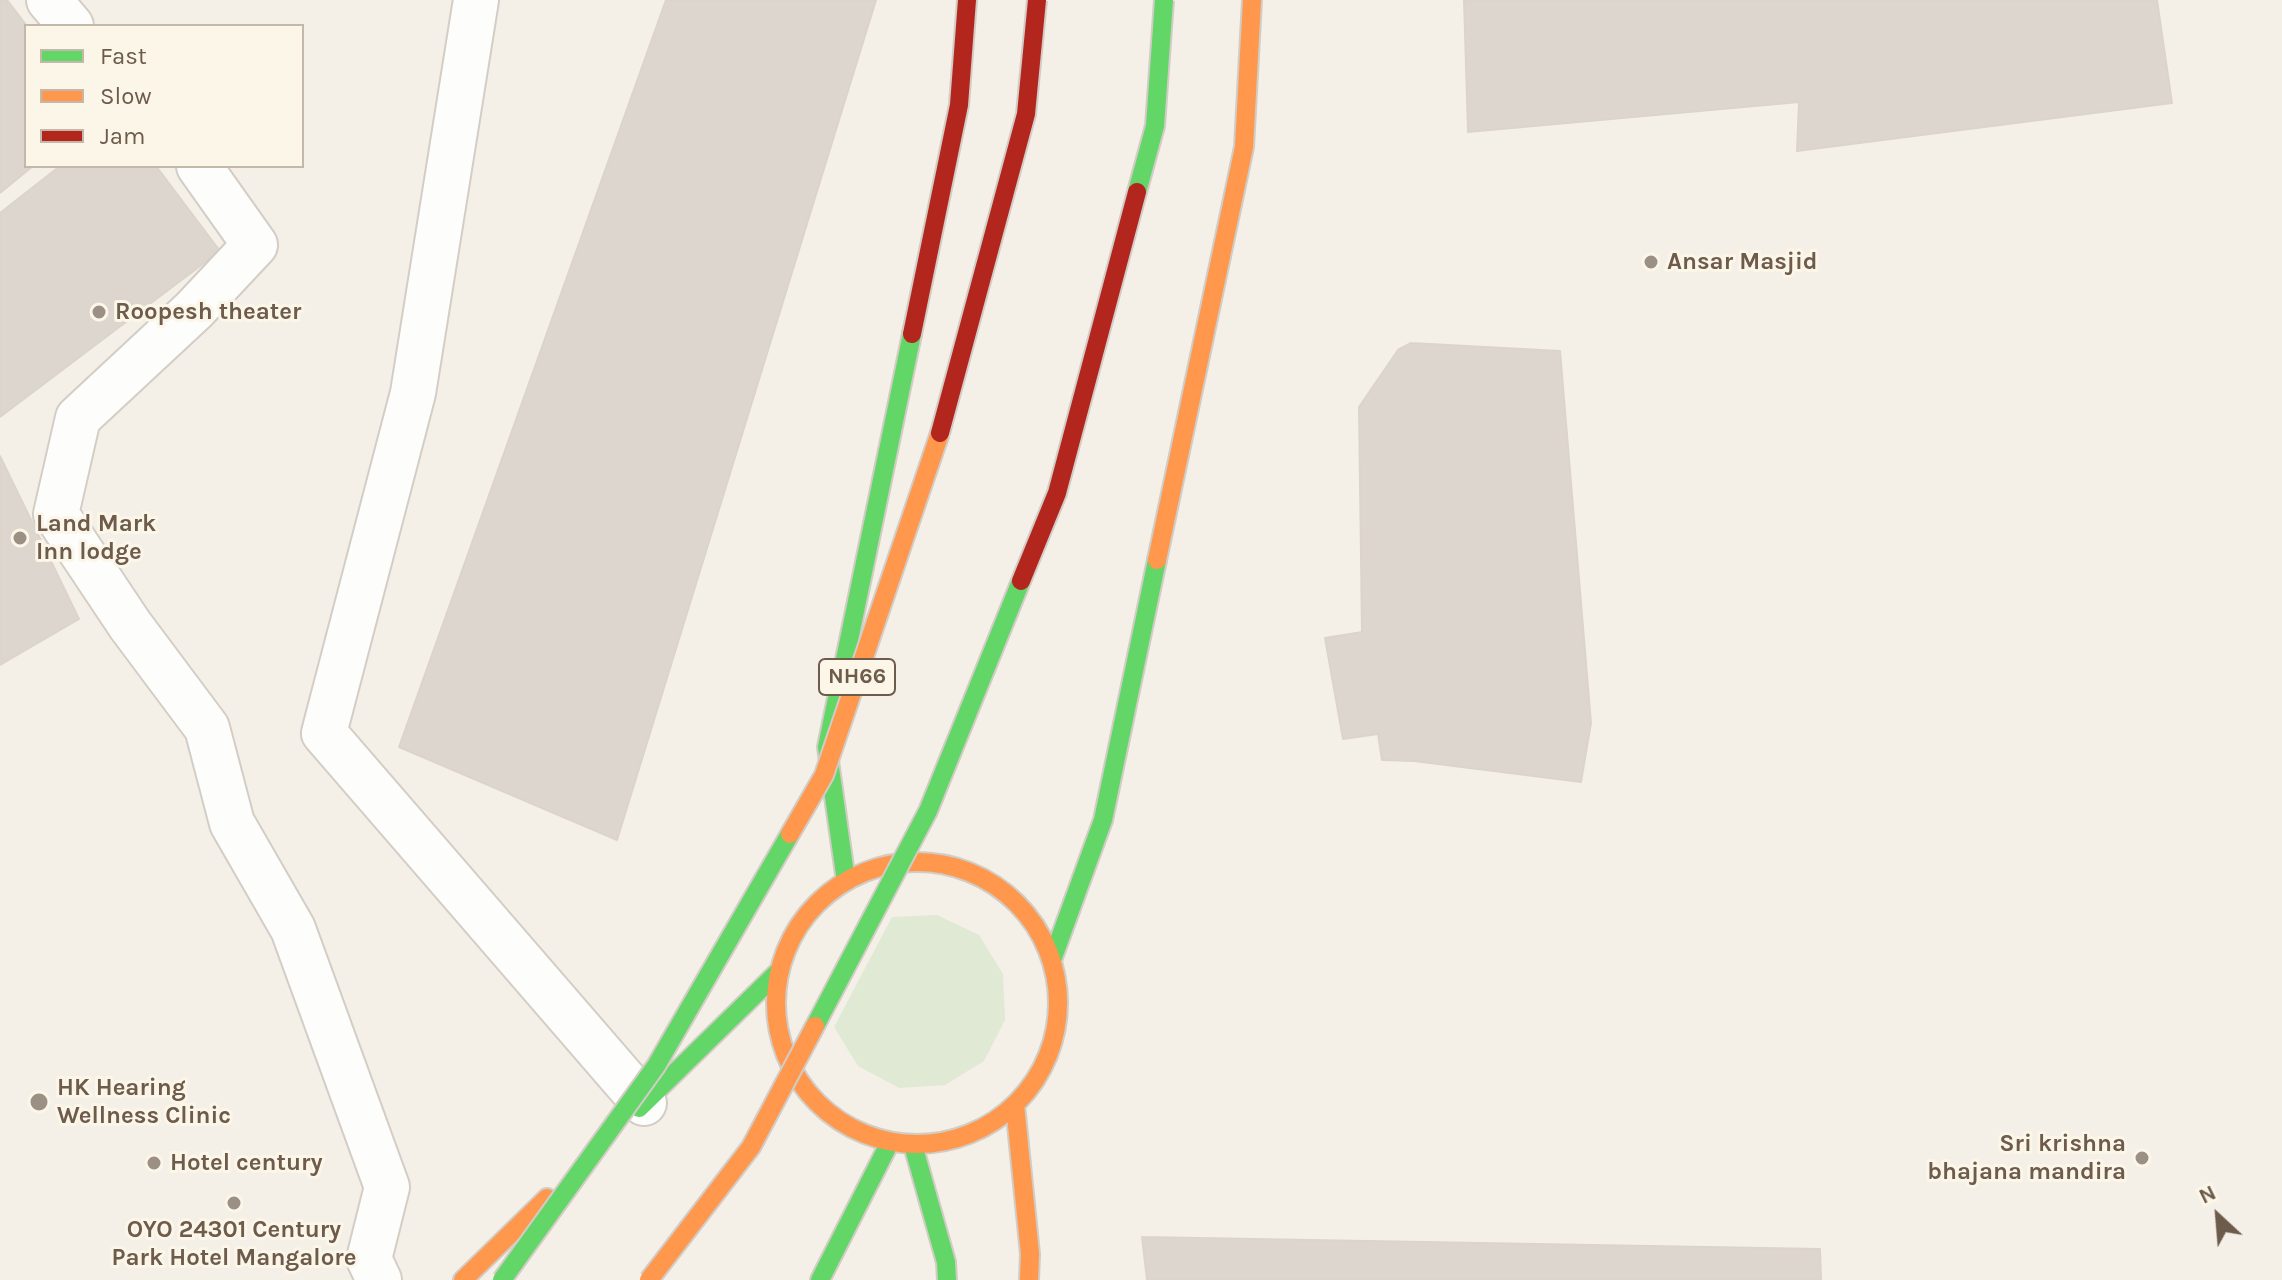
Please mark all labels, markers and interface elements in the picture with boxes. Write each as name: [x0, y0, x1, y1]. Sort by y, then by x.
legend: [24, 24, 304, 168]
text: Fast: [100, 42, 147, 70]
text: Slow: [100, 82, 152, 110]
text: Jam: [100, 122, 145, 150]
place label: Ansar Masjid: [1667, 248, 1817, 276]
marker: Ansar Masjid: [1642, 253, 1660, 271]
place label: Roopesh theater: [115, 298, 301, 326]
marker: Roopesh theater: [90, 303, 108, 321]
place label: Land Mark Inn lodge: [36, 510, 156, 566]
marker: Land Mark Inn lodge: [11, 529, 29, 547]
road number: NH66: [819, 659, 895, 695]
place label: HK Hearing Wellness Clinic: [57, 1074, 231, 1130]
marker: HK Hearing Wellness Clinic: [28, 1091, 50, 1113]
place label: Sri krishna bhajana mandira: [1927, 1130, 2126, 1186]
place label: Hotel century: [170, 1149, 322, 1177]
marker: Sri krishna bhajana mandira: [2133, 1149, 2151, 1167]
marker: Hotel century: [145, 1154, 163, 1172]
north arrow: [2178, 1176, 2258, 1256]
text: N: [2195, 1179, 2220, 1210]
marker: OYO 24301 Century Park Hotel Mangalore: [225, 1194, 243, 1212]
place label: OYO 24301 Century Park Hotel Mangalore: [112, 1216, 356, 1272]

